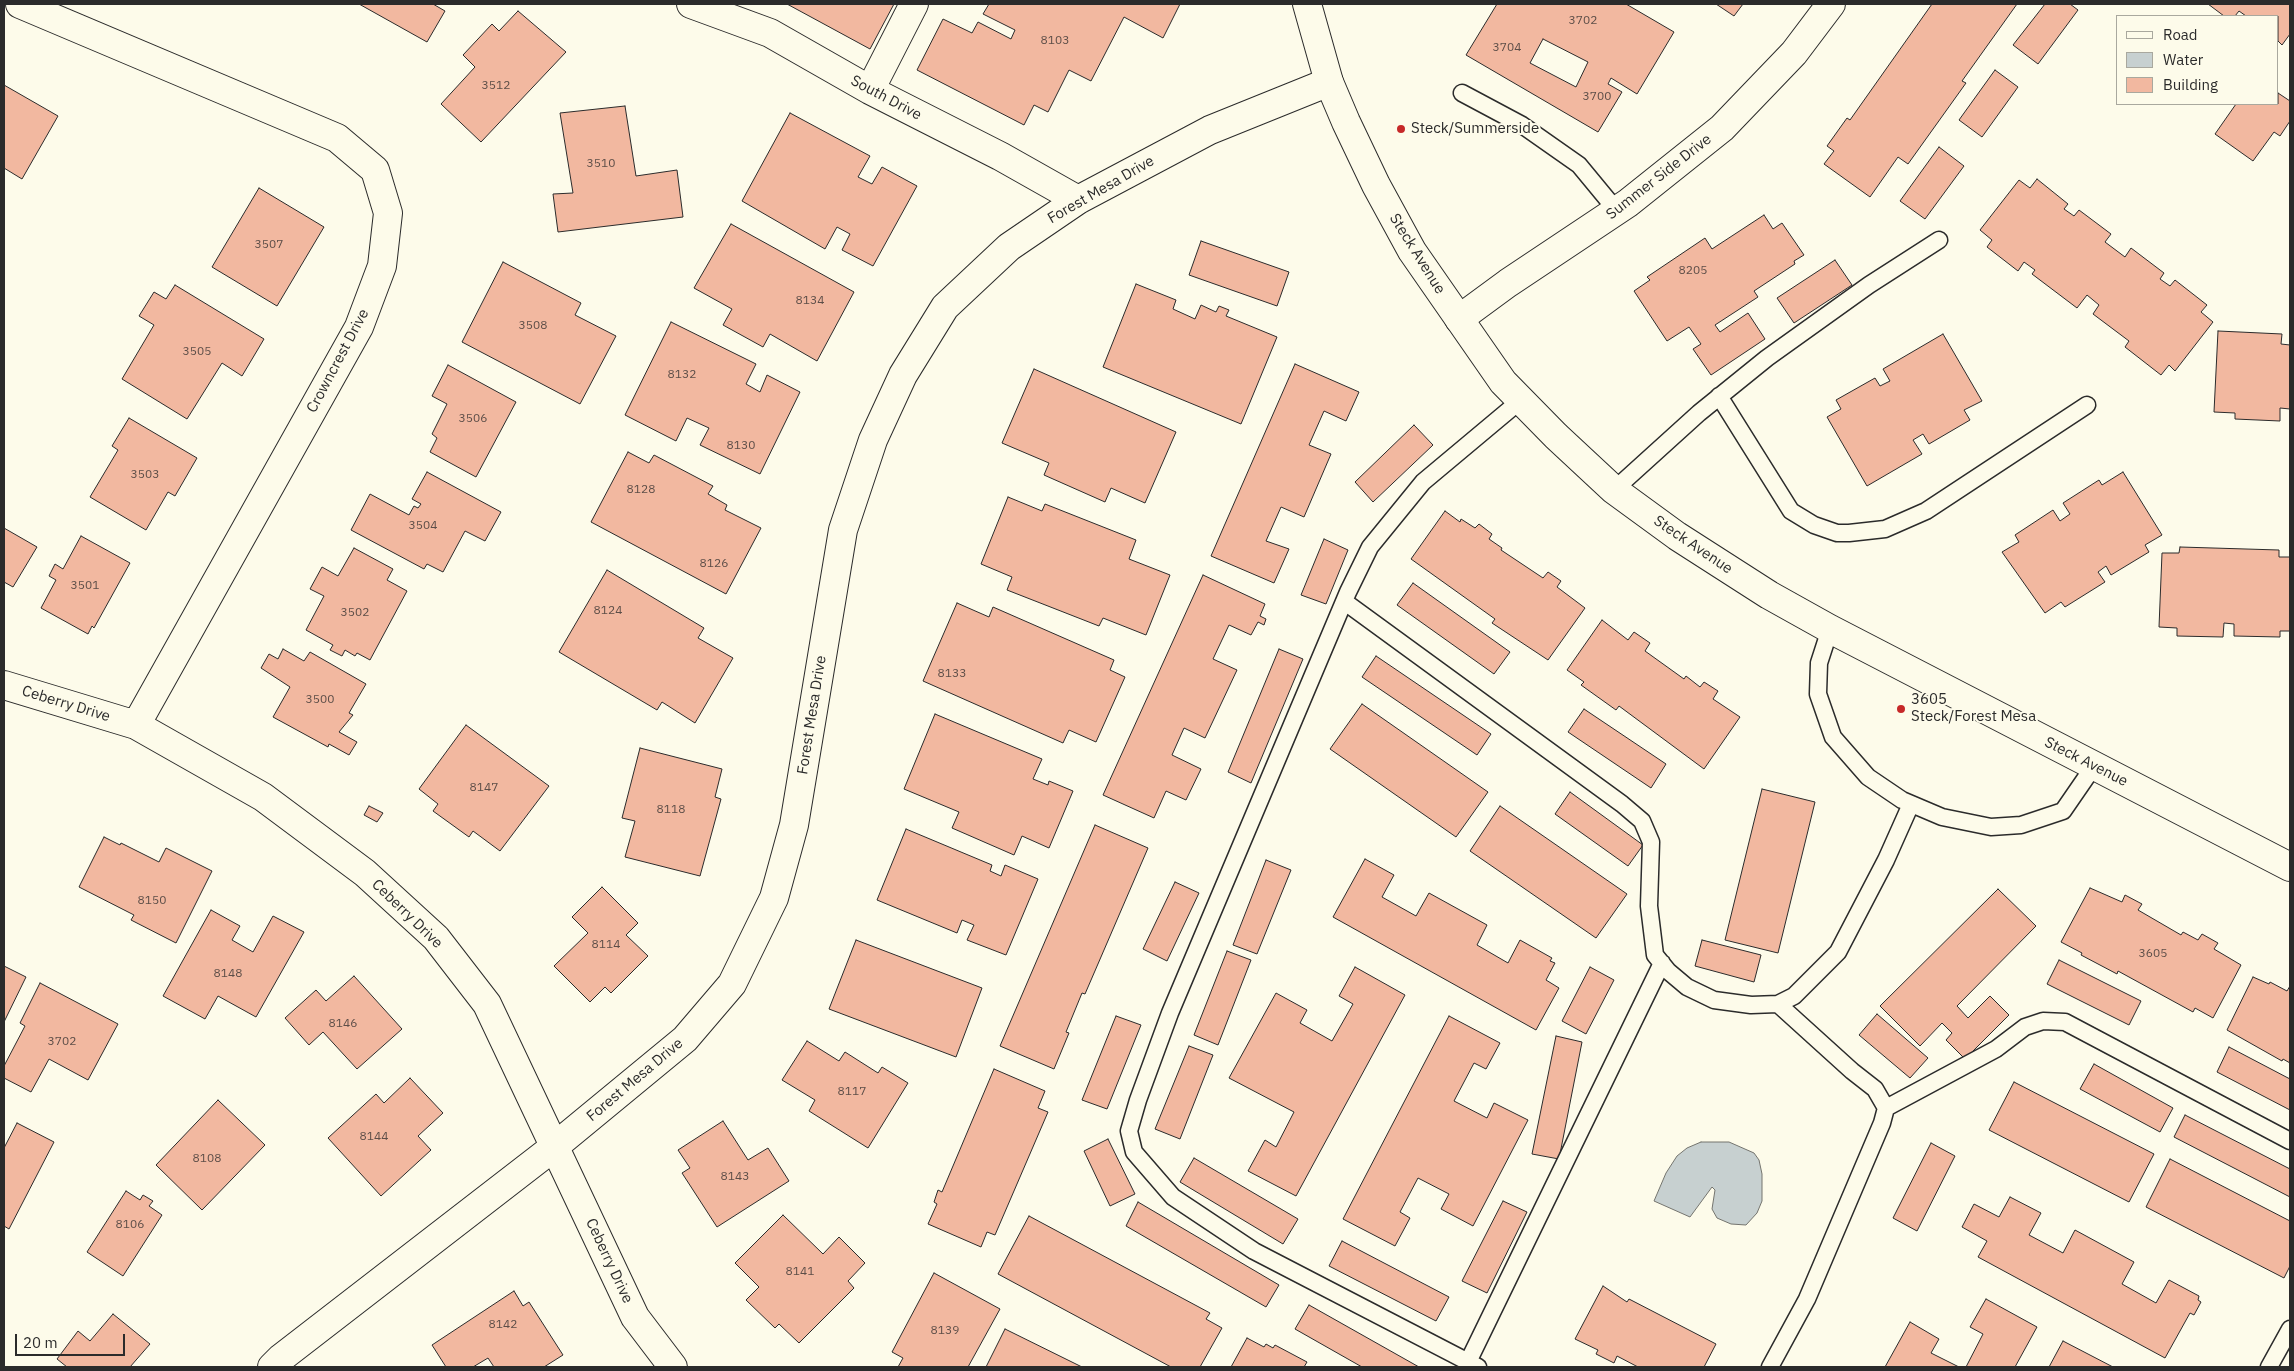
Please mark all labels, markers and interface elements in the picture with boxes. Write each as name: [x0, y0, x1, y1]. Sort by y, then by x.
house number: 3702: [1569, 14, 1597, 28]
legend: [2116, 15, 2279, 105]
text: Road: [2163, 25, 2198, 44]
house number: 8103: [1041, 34, 1069, 48]
house number: 3704: [1493, 41, 1521, 55]
text: Water: [2163, 50, 2203, 69]
street label: South Drive: [847, 72, 925, 124]
text: Building: [2163, 75, 2218, 94]
house number: 3512: [482, 79, 510, 93]
house number: 3700: [1583, 90, 1611, 104]
place label: Steck/Summerside: [1411, 120, 1539, 138]
marker: Steck/Summerside: [1395, 123, 1407, 135]
street label: Summer Side Drive: [1603, 130, 1715, 224]
street label: Forest Mesa Drive: [1044, 152, 1158, 228]
house number: 3510: [587, 157, 615, 171]
street label: Steck Avenue: [1385, 211, 1449, 297]
house number: 3507: [255, 238, 283, 252]
house number: 8205: [1679, 264, 1707, 278]
house number: 8134: [796, 294, 824, 308]
street label: Crowncrest Drive: [303, 306, 373, 416]
house number: 3508: [519, 319, 547, 333]
house number: 3505: [183, 345, 211, 359]
house number: 8132: [668, 368, 696, 382]
house number: 3506: [459, 412, 487, 426]
house number: 8130: [727, 439, 755, 453]
house number: 3503: [131, 468, 159, 482]
house number: 8128: [627, 483, 655, 497]
street label: Steck Avenue: [1650, 512, 1736, 578]
house number: 3504: [409, 519, 437, 533]
house number: 8126: [700, 557, 728, 571]
house number: 3501: [71, 579, 99, 593]
house number: 8124: [594, 604, 622, 618]
house number: 3502: [341, 606, 369, 620]
street label: Forest Mesa Drive: [794, 654, 830, 776]
house number: 8133: [938, 667, 966, 681]
street label: Ceberry Drive: [20, 682, 112, 726]
place label: 3605 Steck/Forest Mesa: [1911, 691, 2036, 726]
house number: 3500: [306, 693, 334, 707]
marker: 3605 Steck/Forest Mesa: [1895, 703, 1907, 715]
street label: Steck Avenue: [2041, 733, 2131, 791]
house number: 8147: [470, 781, 498, 795]
house number: 8118: [657, 803, 685, 817]
street label: Ceberry Drive: [368, 876, 446, 952]
house number: 8150: [138, 894, 166, 908]
house number: 8114: [592, 938, 620, 952]
house number: 3605: [2139, 947, 2167, 961]
house number: 8148: [214, 967, 242, 981]
house number: 8146: [329, 1017, 357, 1031]
street label: Forest Mesa Drive: [583, 1034, 687, 1126]
house number: 3702: [48, 1035, 76, 1049]
house number: 8117: [838, 1085, 866, 1099]
house number: 8144: [360, 1130, 388, 1144]
house number: 8108: [193, 1152, 221, 1166]
house number: 8143: [721, 1170, 749, 1184]
street label: Ceberry Drive: [582, 1216, 636, 1306]
house number: 8106: [116, 1218, 144, 1232]
house number: 8141: [786, 1265, 814, 1279]
house number: 8142: [489, 1318, 517, 1332]
scale bar: [18, 1324, 128, 1356]
house number: 8139: [931, 1324, 959, 1338]
text: 20 m: [23, 1333, 58, 1352]

